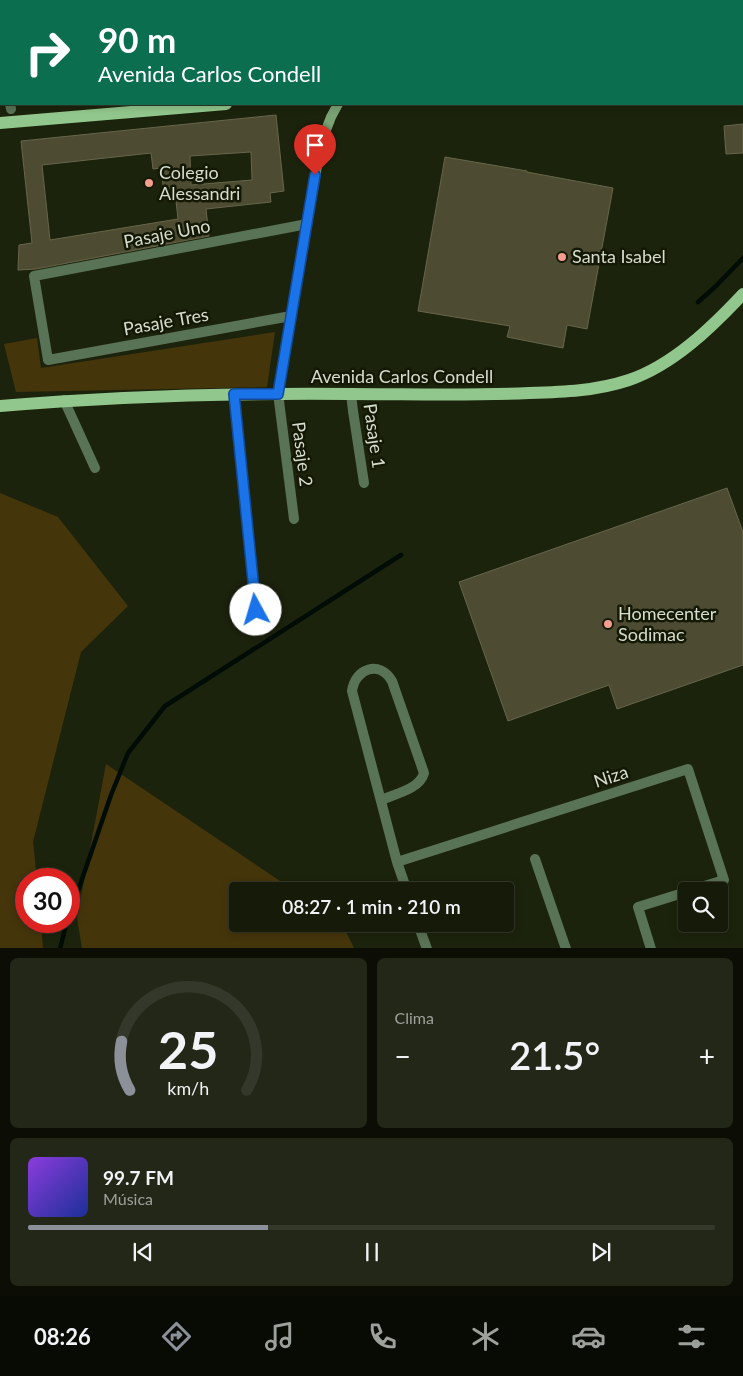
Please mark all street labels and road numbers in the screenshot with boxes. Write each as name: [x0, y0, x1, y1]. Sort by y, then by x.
street label: Pasaje Uno: [122, 214, 212, 252]
street label: Pasaje Tres: [121, 303, 210, 339]
street label: Avenida Carlos Condell: [311, 365, 493, 387]
street label: Pasaje 1: [360, 402, 390, 470]
street label: Pasaje 2: [288, 420, 318, 488]
street label: Niza: [591, 760, 631, 792]

